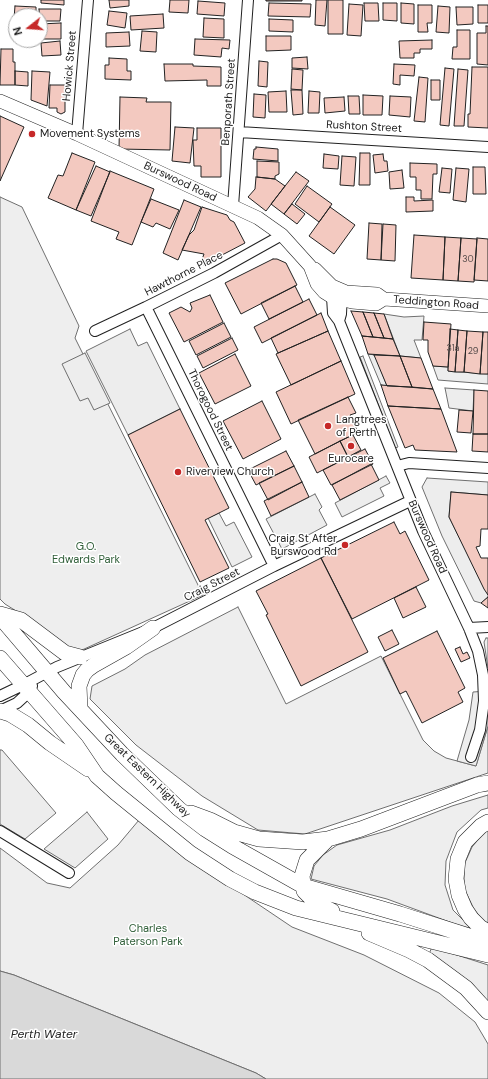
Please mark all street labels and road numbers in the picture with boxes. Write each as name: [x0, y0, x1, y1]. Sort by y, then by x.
street label: Howick Street: [60, 30, 80, 102]
street label: Benporath Street: [219, 58, 239, 146]
street label: Rushton Street: [326, 118, 402, 136]
street label: Burswood Road: [141, 159, 219, 205]
street label: Hawthorne Place: [143, 249, 225, 299]
street label: Teddington Road: [393, 293, 479, 313]
street label: Thorogood Street: [185, 367, 235, 453]
street label: Burswood Road: [405, 498, 449, 576]
street label: Craig Street: [182, 565, 242, 605]
street label: Great Eastern Highway: [101, 731, 193, 821]

